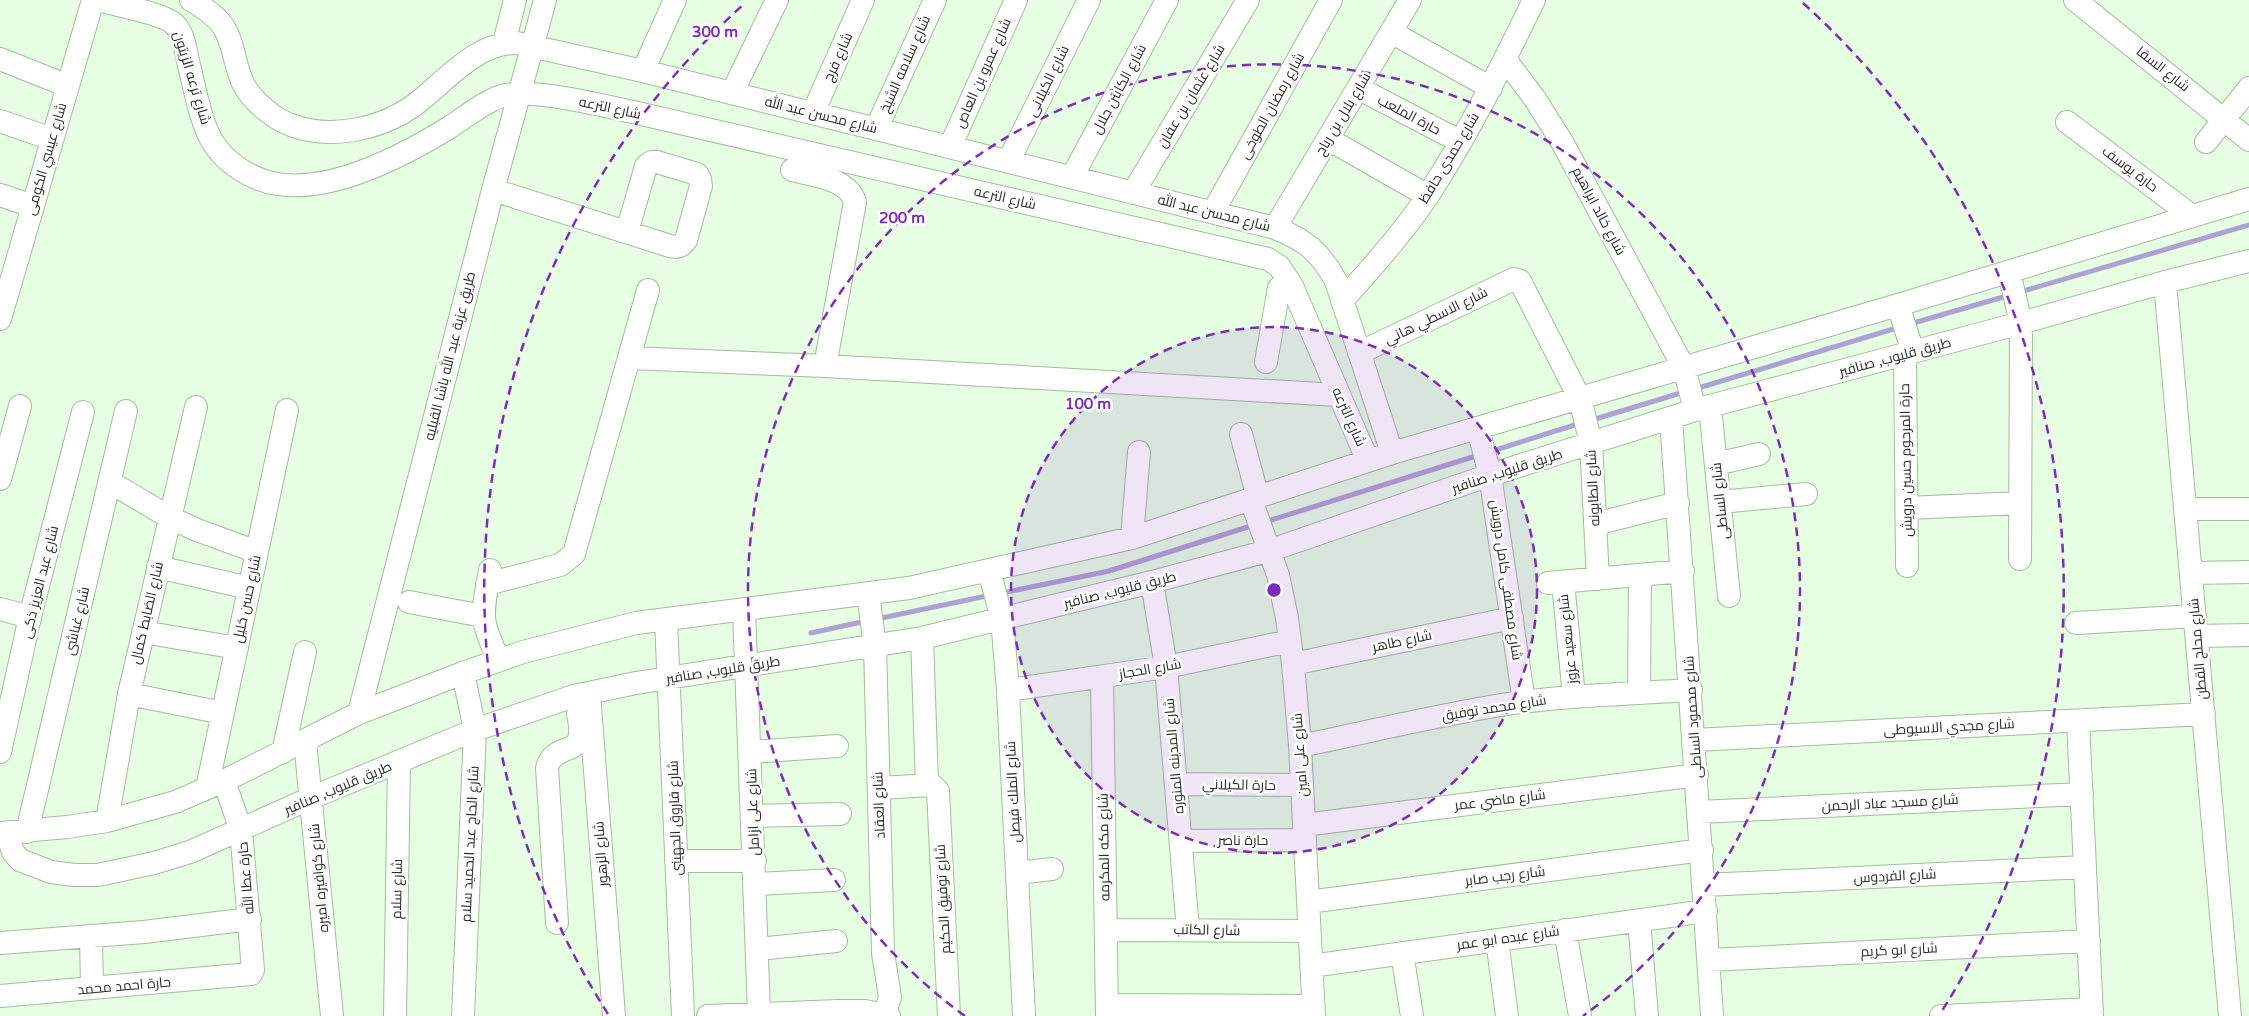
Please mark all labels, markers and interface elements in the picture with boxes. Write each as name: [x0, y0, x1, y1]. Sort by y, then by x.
street label: شارع سلامه الشيخ: [876, 13, 934, 115]
street label: شارع عمرو بن العاص: [951, 15, 1015, 131]
text: 300 m: [692, 23, 738, 41]
street label: شارع ترعه الزيتون: [170, 29, 214, 127]
street label: شارع فرج: [820, 30, 856, 84]
street label: شارع الكابتن جلال: [1088, 41, 1150, 137]
street label: شارع عثمان بن عفان: [1153, 41, 1229, 151]
street label: شارع الكيلانى: [1023, 43, 1073, 119]
street label: شارع السقا: [2133, 43, 2193, 95]
street label: شارع رمضان الطوخى: [1236, 50, 1308, 162]
street label: شارع بلال بن رباح: [1312, 69, 1374, 159]
street label: حارة الملعب: [1374, 91, 1444, 139]
street label: شارع محسن عبد الله: [763, 92, 879, 137]
street label: شارع الترعه: [577, 93, 643, 123]
street label: شارع عيسي الكومى: [22, 101, 72, 218]
street label: شارع حمدى حافظ: [1415, 109, 1483, 207]
street label: حارة يوسف: [2099, 142, 2161, 196]
street label: شارع خالد ابراهيم: [1568, 164, 1629, 259]
street label: شارع الترعه: [972, 183, 1038, 213]
street label: شارع محسن عبد الله: [1156, 190, 1272, 235]
text: 200 m: [879, 209, 925, 227]
street label: طريق عزبة عبد الله باشا القبليه: [420, 269, 479, 442]
street label: شارع الاسطي هاني: [1381, 284, 1492, 351]
street label: طريق قليوب, صنافير: [1836, 334, 1953, 380]
street label: حارة المرحوم حسين درويش: [1896, 383, 1917, 537]
street label: شارع الترعه: [1328, 385, 1370, 449]
text: 100 m: [1065, 395, 1111, 413]
street label: طريق قليوب, صنافير: [1448, 445, 1565, 497]
street label: شارع الطابونه: [1583, 449, 1603, 527]
street label: شارع الساطى: [1708, 462, 1732, 540]
street label: شارع مصطفى كامل درويش: [1486, 499, 1526, 661]
street label: شارع عبد العزيز ذكى: [18, 524, 62, 640]
street label: شارع حسن خليل: [229, 553, 265, 645]
street label: شارع الضابط كمال: [127, 560, 167, 666]
street label: طريق قليوب, صنافير: [1061, 568, 1178, 612]
centre of rings: [1265, 581, 1283, 599]
street label: شارع غباشى: [61, 585, 93, 657]
street label: شارع سعيد عزوز: [1555, 593, 1581, 686]
street label: شارع محلج القطن: [2185, 598, 2211, 700]
street label: شارع طاهر: [1370, 626, 1433, 656]
street label: طريق قليوب, صنافير: [664, 653, 781, 688]
street label: شارع الحجاز: [1116, 655, 1183, 683]
street label: شارع محمود الساطى: [1680, 655, 1706, 779]
street label: شارع محمد توفيق: [1440, 691, 1548, 725]
street label: شارع المدينه المنوره: [1160, 697, 1188, 815]
street label: شارع على امين: [1289, 712, 1311, 798]
street label: شارع مجدي الاسيوطى: [1883, 715, 2015, 742]
street label: شارع الملك فيصل: [1002, 741, 1024, 843]
street label: طريق قليوب, صنافير: [281, 758, 394, 819]
street label: شارع فاروق الجهينى: [664, 760, 686, 876]
street label: شارع الحاج عبد الحميد سلام: [457, 765, 484, 923]
street label: شارع على ازامل: [743, 768, 763, 856]
street label: شارع العقاد: [869, 771, 889, 839]
street label: حارة الكيلاني: [1202, 776, 1276, 797]
street label: شارع ماضي عمر: [1452, 786, 1547, 816]
street label: شارع مسجد عباد الرحمن: [1821, 791, 1959, 815]
street label: شارع مكه المكرمه: [1095, 793, 1113, 901]
street label: شارع الزهور: [590, 821, 612, 888]
street label: شارع كوافيره اميره: [306, 823, 332, 933]
street label: حارة ناصر: [1217, 832, 1268, 849]
street label: حارة عطا الله: [233, 841, 258, 915]
street label: شارع توفيق الحكيم: [932, 844, 955, 954]
street label: شارع سلام: [388, 859, 407, 919]
street label: شارع رجب صابر: [1463, 863, 1546, 889]
street label: شارع الفردوس: [1853, 865, 1937, 887]
street label: شارع الكاتب: [1173, 921, 1241, 939]
street label: شارع عبده ابو عمر: [1455, 922, 1561, 954]
street label: شارع ابو كريم: [1860, 939, 1938, 962]
street label: حارة احمد محمد: [76, 973, 172, 999]

